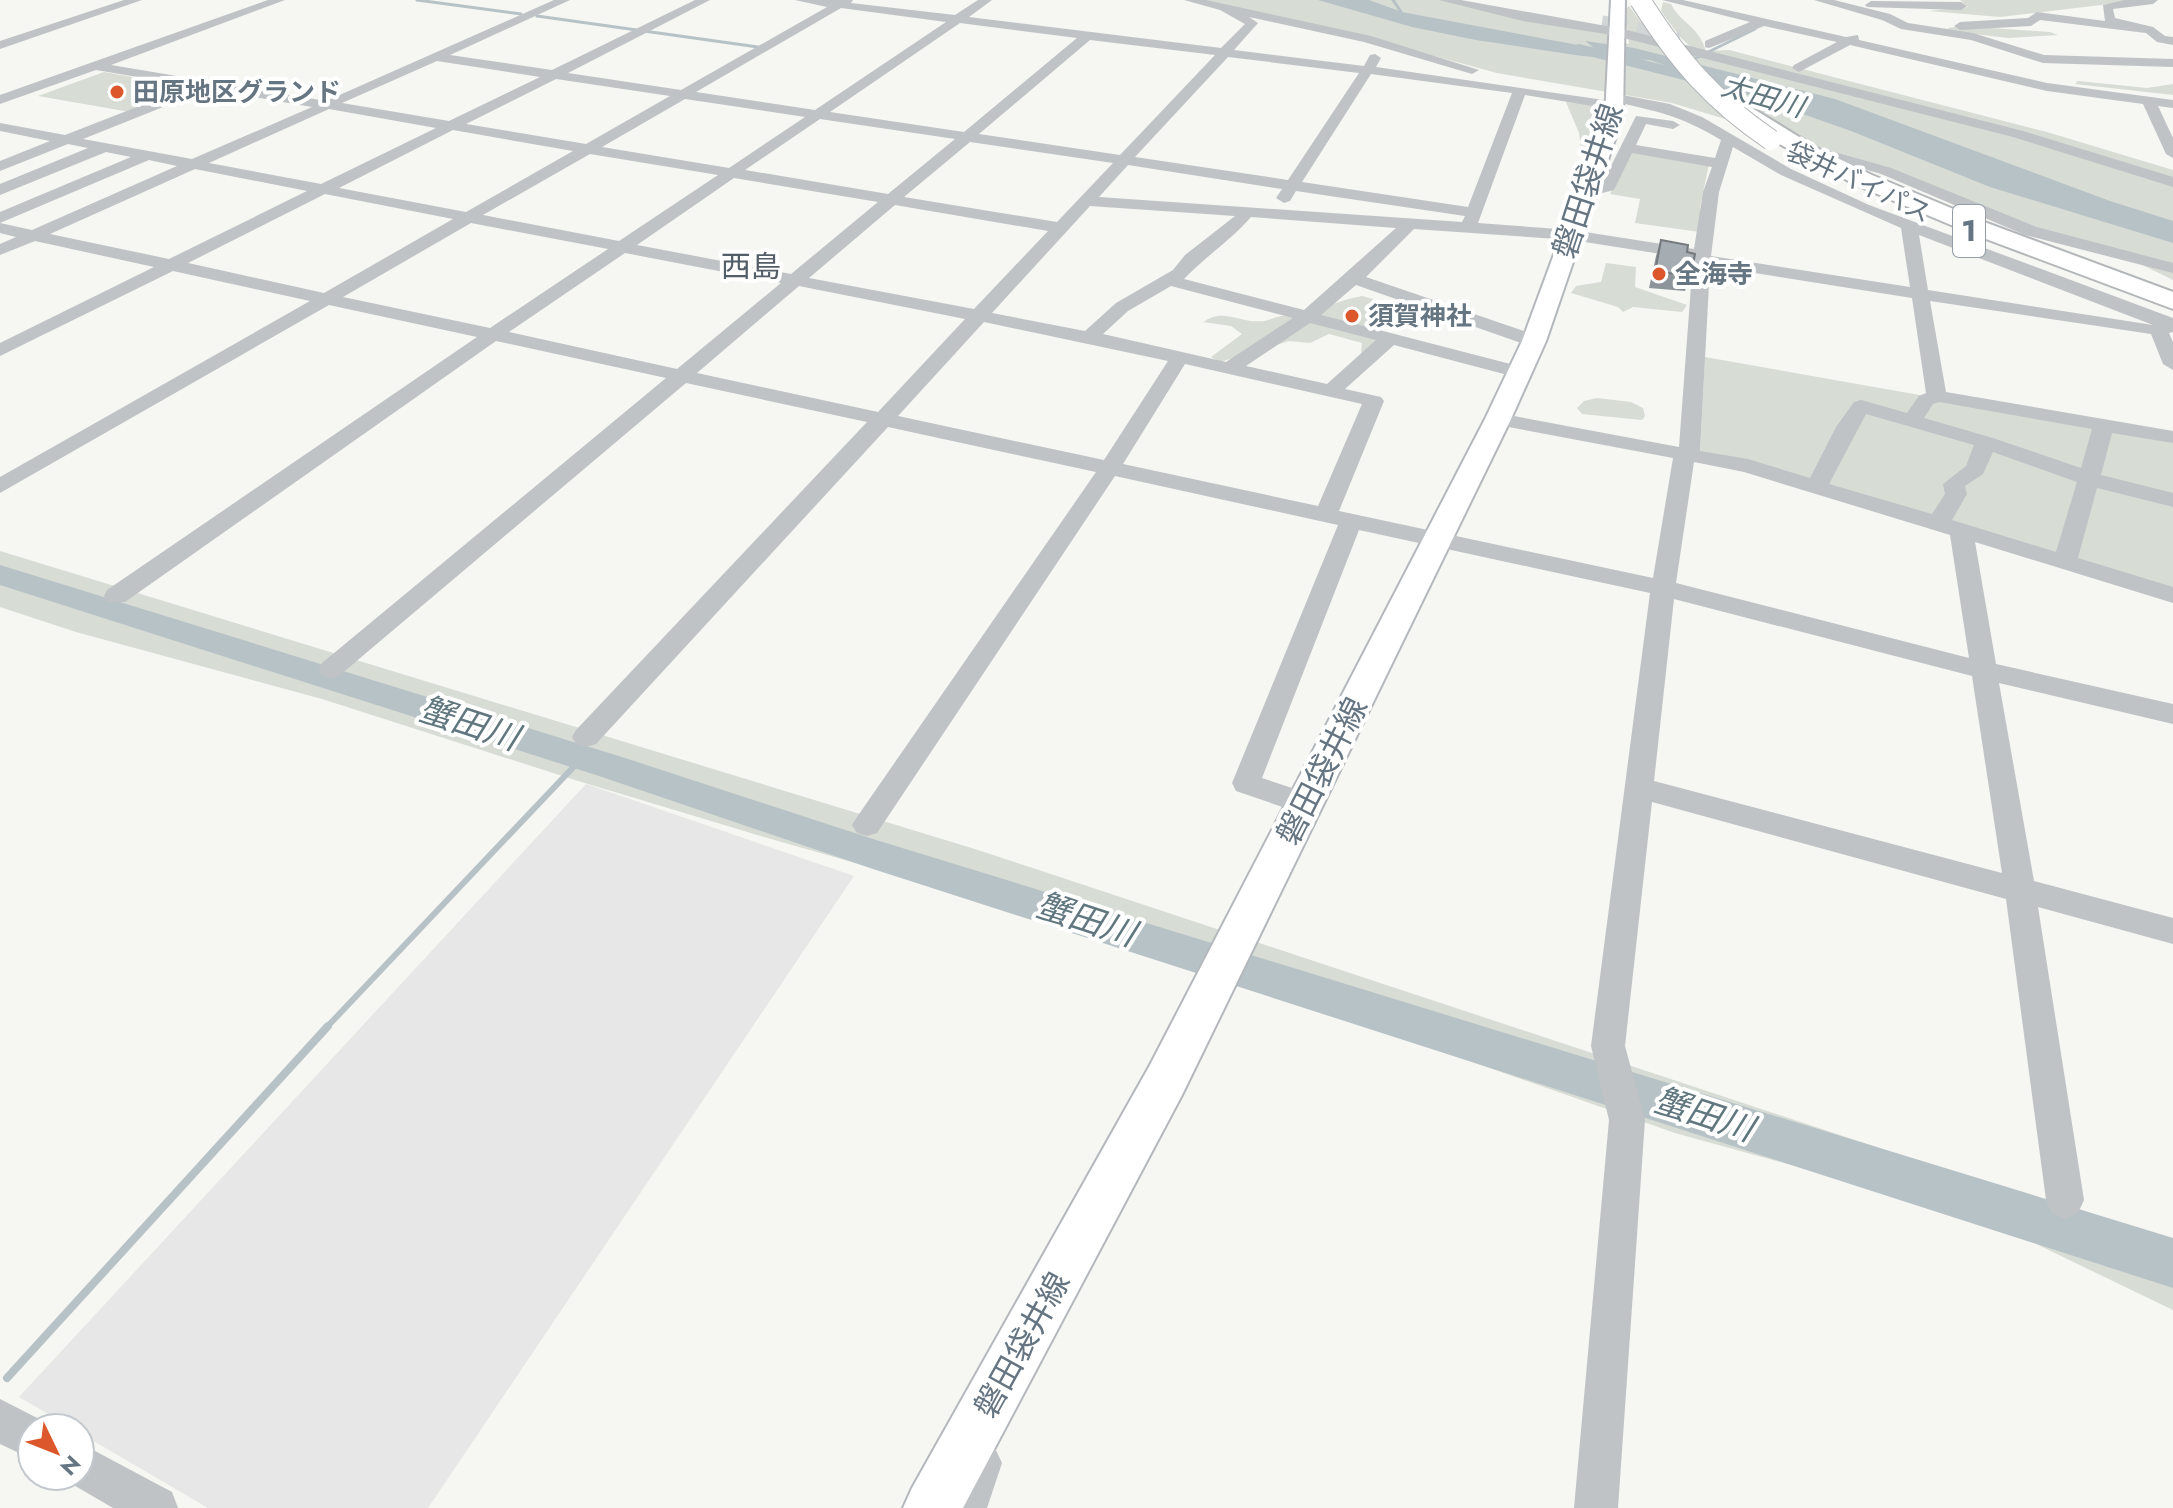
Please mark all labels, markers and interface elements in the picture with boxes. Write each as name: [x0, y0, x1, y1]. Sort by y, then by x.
water label: 太田川: [1717, 65, 1812, 129]
place label: 田原地区グランド: [133, 73, 341, 111]
marker: 田原地区グランド: [108, 83, 126, 101]
street label: 磐田袋井線: [1541, 98, 1635, 264]
street label: 袋井バイパス: [1781, 132, 1937, 232]
road number: 1: [1953, 205, 1985, 257]
district label: 西島: [721, 245, 781, 288]
place label: 全海寺: [1675, 255, 1753, 293]
marker: 全海寺: [1650, 265, 1668, 283]
place label: 須賀神社: [1368, 297, 1472, 335]
marker: 須賀神社: [1343, 307, 1361, 325]
water label: 蟹田川: [413, 684, 528, 763]
street label: 磐田袋井線: [1265, 689, 1379, 853]
water label: 蟹田川: [1030, 880, 1145, 959]
water label: 蟹田川: [1648, 1075, 1763, 1154]
street label: 磐田袋井線: [963, 1264, 1081, 1426]
north arrow: [16, 1412, 96, 1492]
text: N: [53, 1448, 88, 1483]

